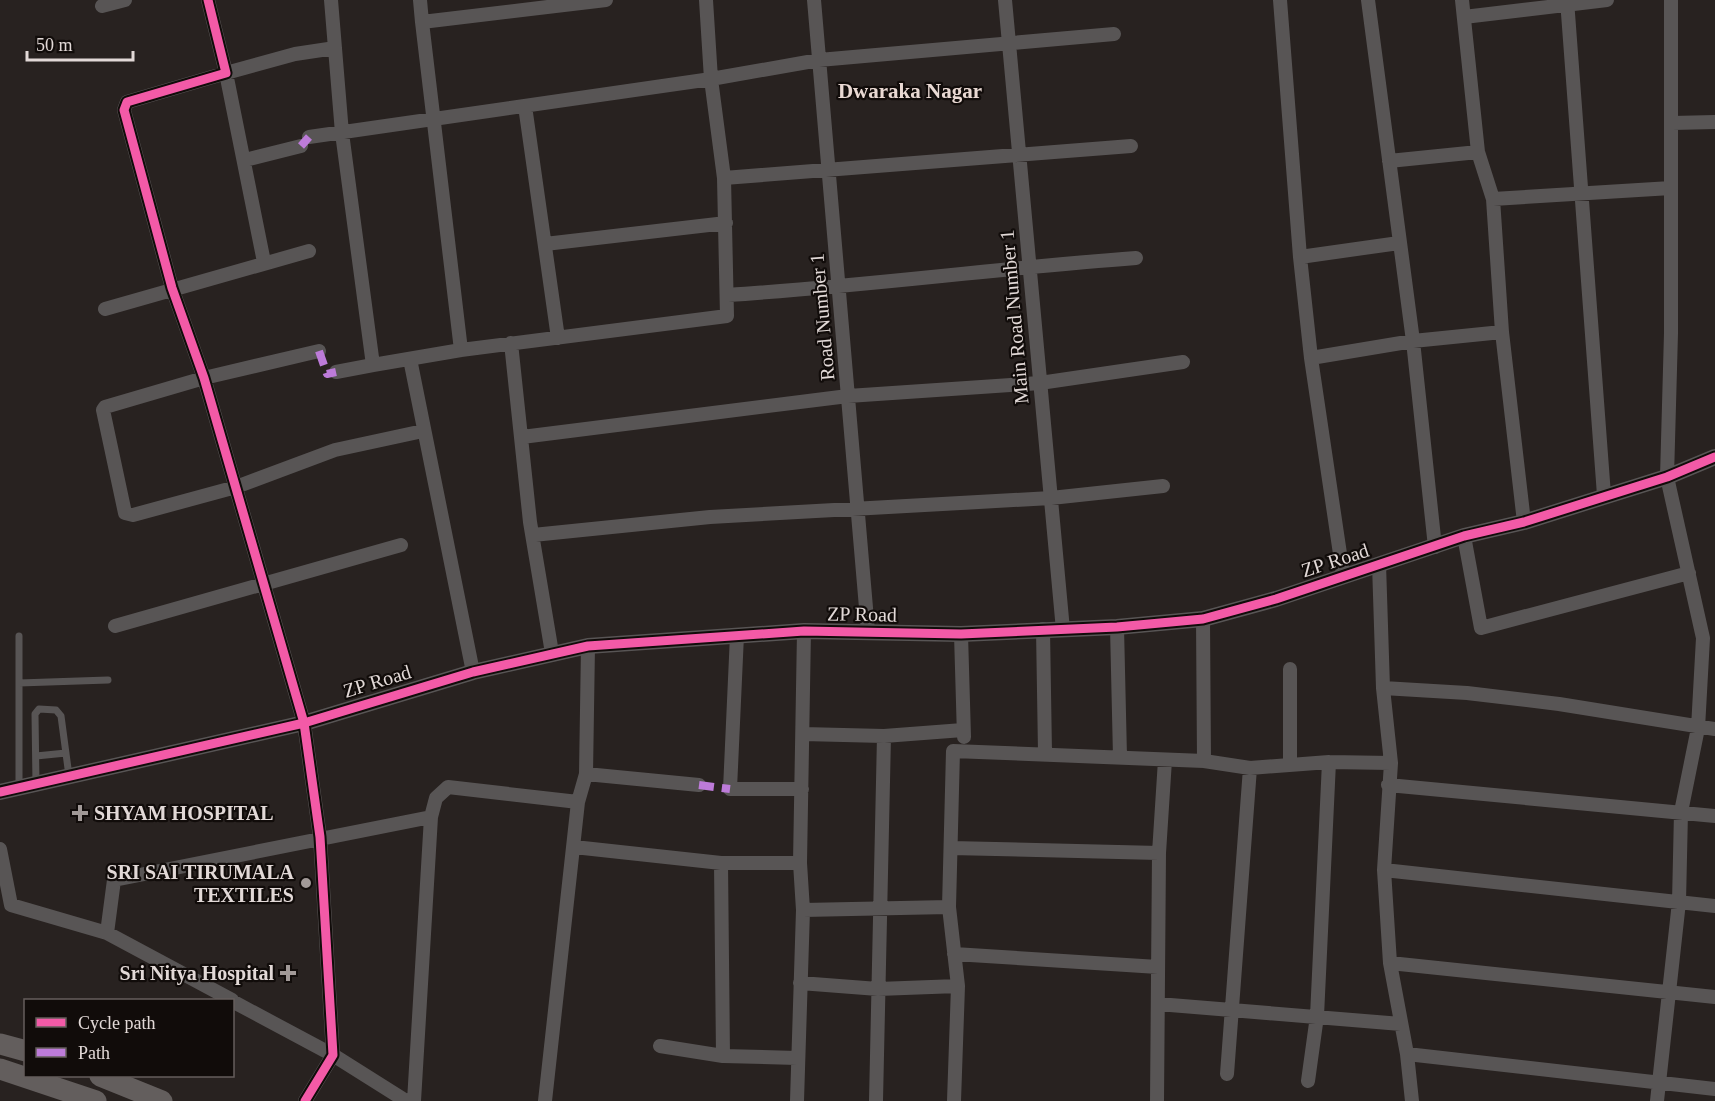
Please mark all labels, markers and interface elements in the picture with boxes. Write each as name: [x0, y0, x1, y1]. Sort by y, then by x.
scale bar: [27, 24, 134, 62]
text: 50 m: [36, 35, 73, 55]
district label: Dwaraka Nagar: [838, 79, 982, 103]
street label: Main Road Number 1: [995, 229, 1033, 405]
street label: Road Number 1: [805, 252, 839, 382]
street label: ZP Road: [1298, 539, 1372, 581]
street label: ZP Road: [827, 602, 897, 626]
street label: ZP Road: [340, 660, 414, 702]
place label: SHYAM HOSPITAL: [94, 802, 273, 824]
marker: SHYAM HOSPITAL: [71, 804, 89, 822]
place label: SRI SAI TIRUMALA TEXTILES: [107, 861, 295, 906]
marker: SRI SAI TIRUMALA TEXTILES: [299, 876, 313, 890]
place label: Sri Nitya Hospital: [120, 962, 274, 985]
marker: Sri Nitya Hospital: [279, 964, 297, 982]
legend: [24, 999, 234, 1077]
text: Cycle path: [78, 1013, 155, 1033]
text: Path: [78, 1043, 110, 1063]

